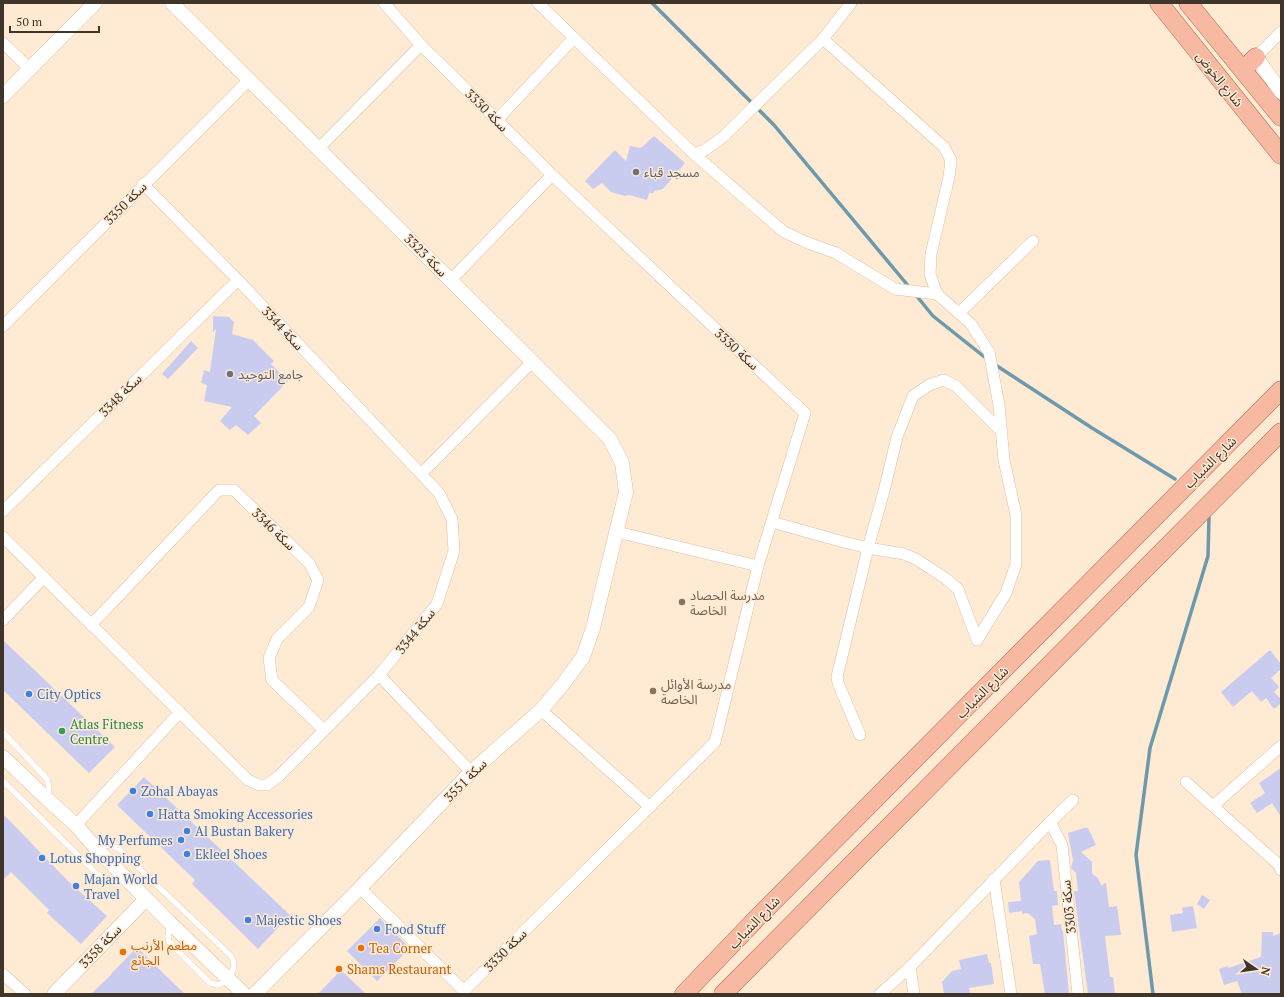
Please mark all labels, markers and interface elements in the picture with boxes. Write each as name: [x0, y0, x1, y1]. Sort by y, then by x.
scale bar: [10, 8, 99, 34]
text: 50 m: [16, 14, 43, 29]
street label: شارع الخوض: [1191, 48, 1248, 112]
street label: سكة 3330: [462, 85, 512, 135]
place label: مسجد قباء: [644, 163, 700, 181]
marker: مسجد قباء: [631, 167, 641, 177]
street label: سكة 3350: [100, 178, 150, 228]
street label: سكة 3323: [401, 230, 451, 280]
street label: سكة 3344: [258, 302, 308, 354]
street label: سكة 3330: [711, 324, 763, 374]
place label: جامع التوحيد: [238, 365, 304, 385]
marker: جامع التوحيد: [225, 369, 235, 379]
street label: سكة 3348: [95, 370, 145, 420]
street label: شارع الشباب: [1180, 432, 1242, 494]
street label: سكة 3346: [248, 504, 300, 554]
place label: مدرسة الحصاد الخاصة: [690, 586, 765, 619]
marker: مدرسة الحصاد الخاصة: [677, 597, 687, 607]
street label: سكة 3344: [391, 604, 439, 658]
street label: شارع الشباب: [952, 662, 1014, 724]
place label: مدرسة الأوائل الخاصة: [661, 675, 732, 708]
place label: City Optics: [37, 685, 101, 703]
marker: مدرسة الأوائل الخاصة: [648, 686, 658, 696]
marker: City Optics: [24, 689, 34, 699]
place label: Atlas Fitness Centre: [70, 715, 144, 748]
marker: Atlas Fitness Centre: [57, 726, 67, 736]
street label: سكة 3551: [440, 755, 490, 805]
place label: Zohal Abayas: [141, 782, 218, 800]
marker: Zohal Abayas: [128, 786, 138, 796]
place label: Hatta Smoking Accessories: [158, 805, 313, 823]
marker: Hatta Smoking Accessories: [145, 809, 155, 819]
place label: Al Bustan Bakery: [195, 822, 294, 840]
marker: Al Bustan Bakery: [182, 826, 192, 836]
place label: My Perfumes: [98, 831, 173, 849]
marker: My Perfumes: [176, 835, 186, 845]
place label: Ekleel Shoes: [195, 845, 267, 863]
place label: Lotus Shopping: [50, 849, 140, 867]
marker: Ekleel Shoes: [182, 849, 192, 859]
marker: Lotus Shopping: [37, 853, 47, 863]
place label: Majan World Travel: [84, 870, 158, 903]
street label: سكة 3303: [1056, 879, 1080, 935]
marker: Majan World Travel: [71, 881, 81, 891]
street label: شارع الشباب: [724, 892, 785, 954]
place label: Majestic Shoes: [256, 911, 342, 929]
marker: Majestic Shoes: [243, 915, 253, 925]
street label: سكة 3358: [75, 920, 125, 972]
place label: Food Stuff: [385, 920, 447, 938]
marker: Food Stuff: [372, 924, 382, 934]
street label: سكة 3330: [480, 925, 530, 975]
place label: مطعم الأرنب الجائع: [131, 936, 197, 971]
place label: Tea Corner: [369, 939, 432, 957]
marker: Tea Corner: [356, 943, 366, 953]
marker: مطعم الأرنب الجائع: [118, 947, 128, 957]
north arrow: [1236, 949, 1276, 989]
place label: Shams Restaurant: [347, 960, 452, 978]
marker: Shams Restaurant: [334, 964, 344, 974]
text: N: [1258, 966, 1274, 978]

